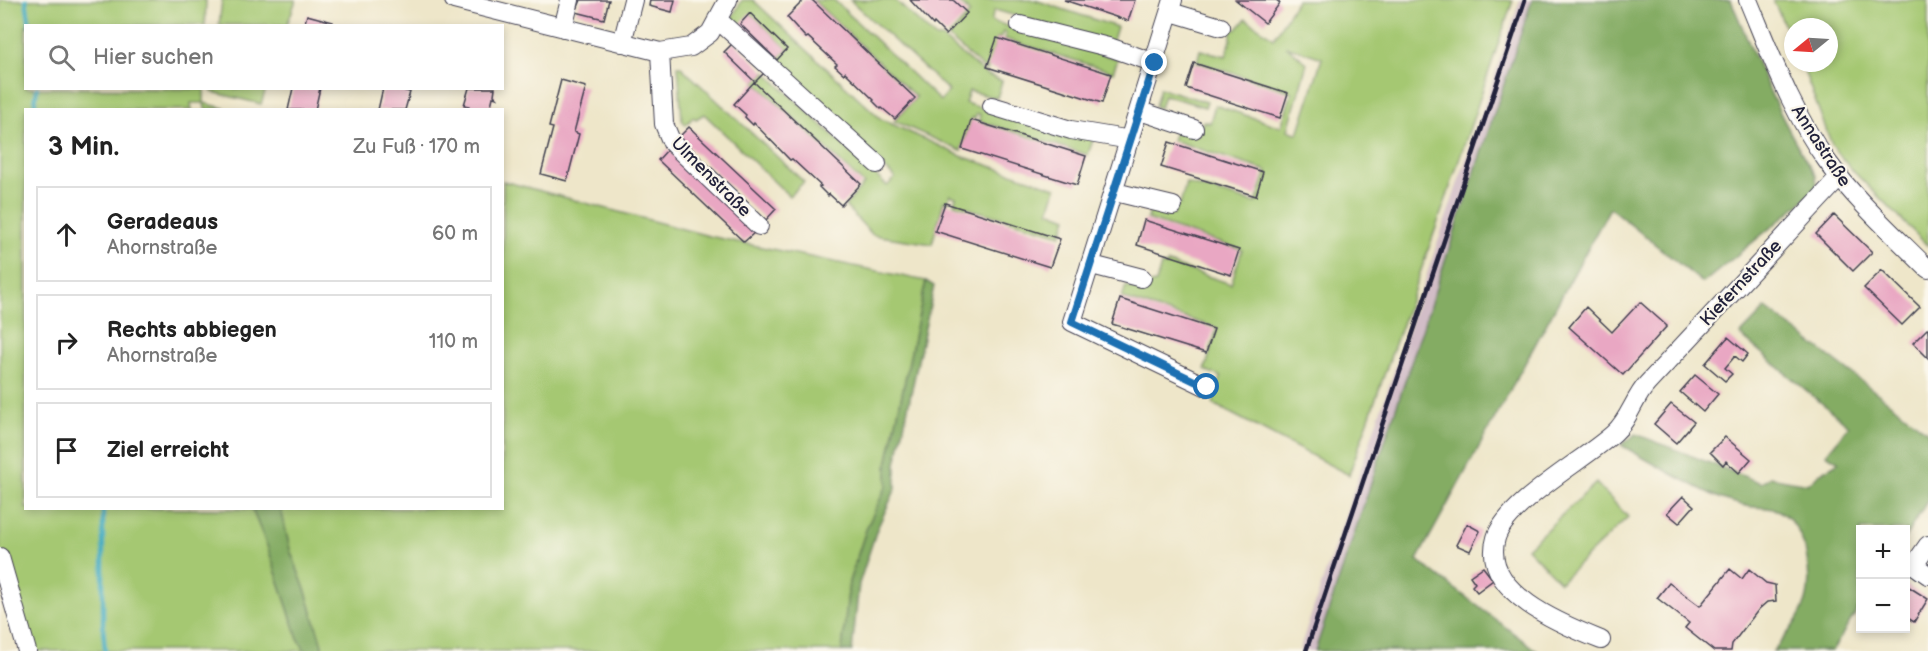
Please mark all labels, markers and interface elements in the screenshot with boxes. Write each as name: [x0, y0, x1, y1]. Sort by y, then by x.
north arrow: [1784, 18, 1838, 72]
search box: [24, 24, 504, 90]
icon: search: [45, 41, 78, 74]
text: Hier suchen: [93, 44, 214, 71]
route end: [1141, 49, 1167, 75]
street label: Annastraße: [1787, 101, 1855, 191]
text: 3 Min.: [48, 132, 119, 163]
street label: Ulmenstraße: [667, 133, 756, 222]
text: Zu Fuß · 170 m: [353, 135, 480, 159]
text: Geradeaus: [107, 209, 218, 236]
icon: ahead: [50, 218, 83, 251]
text: 60 m: [432, 222, 478, 246]
street label: Kiefernstraße: [1696, 235, 1786, 330]
text: Ahornstraße: [107, 236, 217, 260]
text: Rechts abbiegen: [107, 317, 277, 344]
icon: right: [50, 326, 83, 359]
text: 110 m: [429, 330, 478, 354]
text: Ahornstraße: [107, 344, 217, 368]
route start: [1193, 373, 1219, 399]
icon: arrive: [50, 434, 83, 467]
text: Ziel erreicht: [107, 437, 229, 464]
map controls: [1856, 525, 1910, 633]
button: +: [1856, 525, 1910, 579]
button: −: [1856, 579, 1910, 633]

